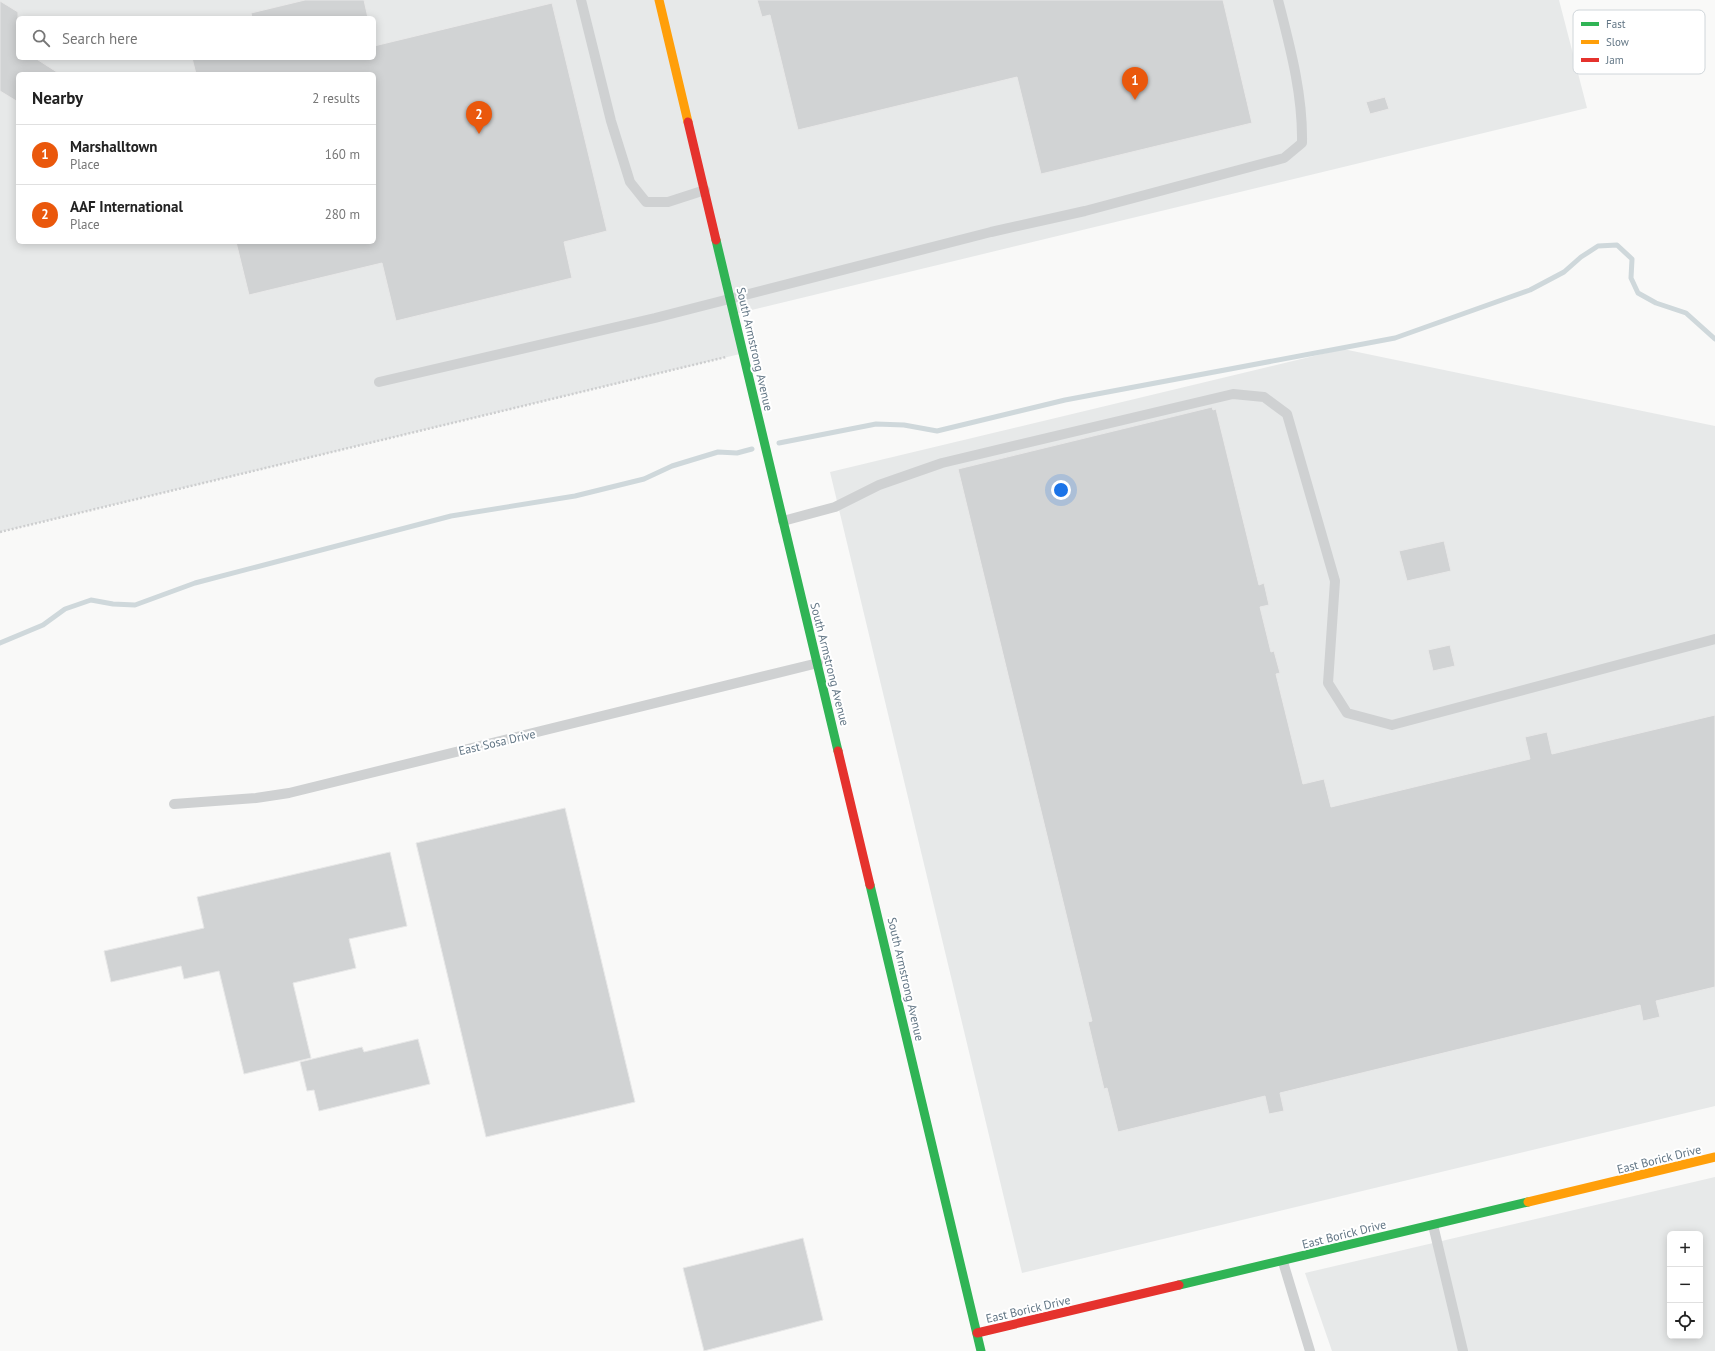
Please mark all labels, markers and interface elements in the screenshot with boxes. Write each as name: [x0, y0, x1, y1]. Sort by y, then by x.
legend: [1573, 10, 1705, 74]
search box: [16, 16, 376, 60]
text: Fast: [1606, 17, 1626, 31]
icon: search: [30, 27, 52, 49]
text: Search here: [62, 29, 138, 48]
text: Slow: [1606, 35, 1629, 49]
text: Jam: [1605, 53, 1624, 67]
pin: 1: [1122, 67, 1148, 100]
text: Nearby: [32, 87, 83, 109]
text: 2 results: [312, 90, 360, 107]
pin: 2: [466, 101, 492, 134]
text: Marshalltown: [70, 137, 158, 156]
text: 1: [41, 146, 49, 163]
text: 160 m: [325, 146, 360, 163]
text: Place: [70, 156, 100, 173]
text: AAF International: [70, 197, 183, 216]
text: 2: [41, 206, 49, 223]
text: 280 m: [325, 206, 360, 223]
text: Place: [70, 216, 100, 233]
street label: South Armstrong Avenue: [733, 286, 777, 412]
your location: [1051, 480, 1071, 500]
street label: South Armstrong Avenue: [807, 601, 853, 727]
street label: East Sosa Drive: [457, 726, 537, 758]
street label: South Armstrong Avenue: [884, 916, 928, 1042]
street label: East Borick Drive: [1615, 1141, 1703, 1177]
street label: East Borick Drive: [1300, 1216, 1388, 1252]
map controls: [1667, 1231, 1703, 1339]
button: +: [1667, 1231, 1703, 1267]
button: −: [1667, 1267, 1703, 1303]
street label: East Borick Drive: [984, 1292, 1072, 1326]
button: locate: [1667, 1303, 1703, 1339]

